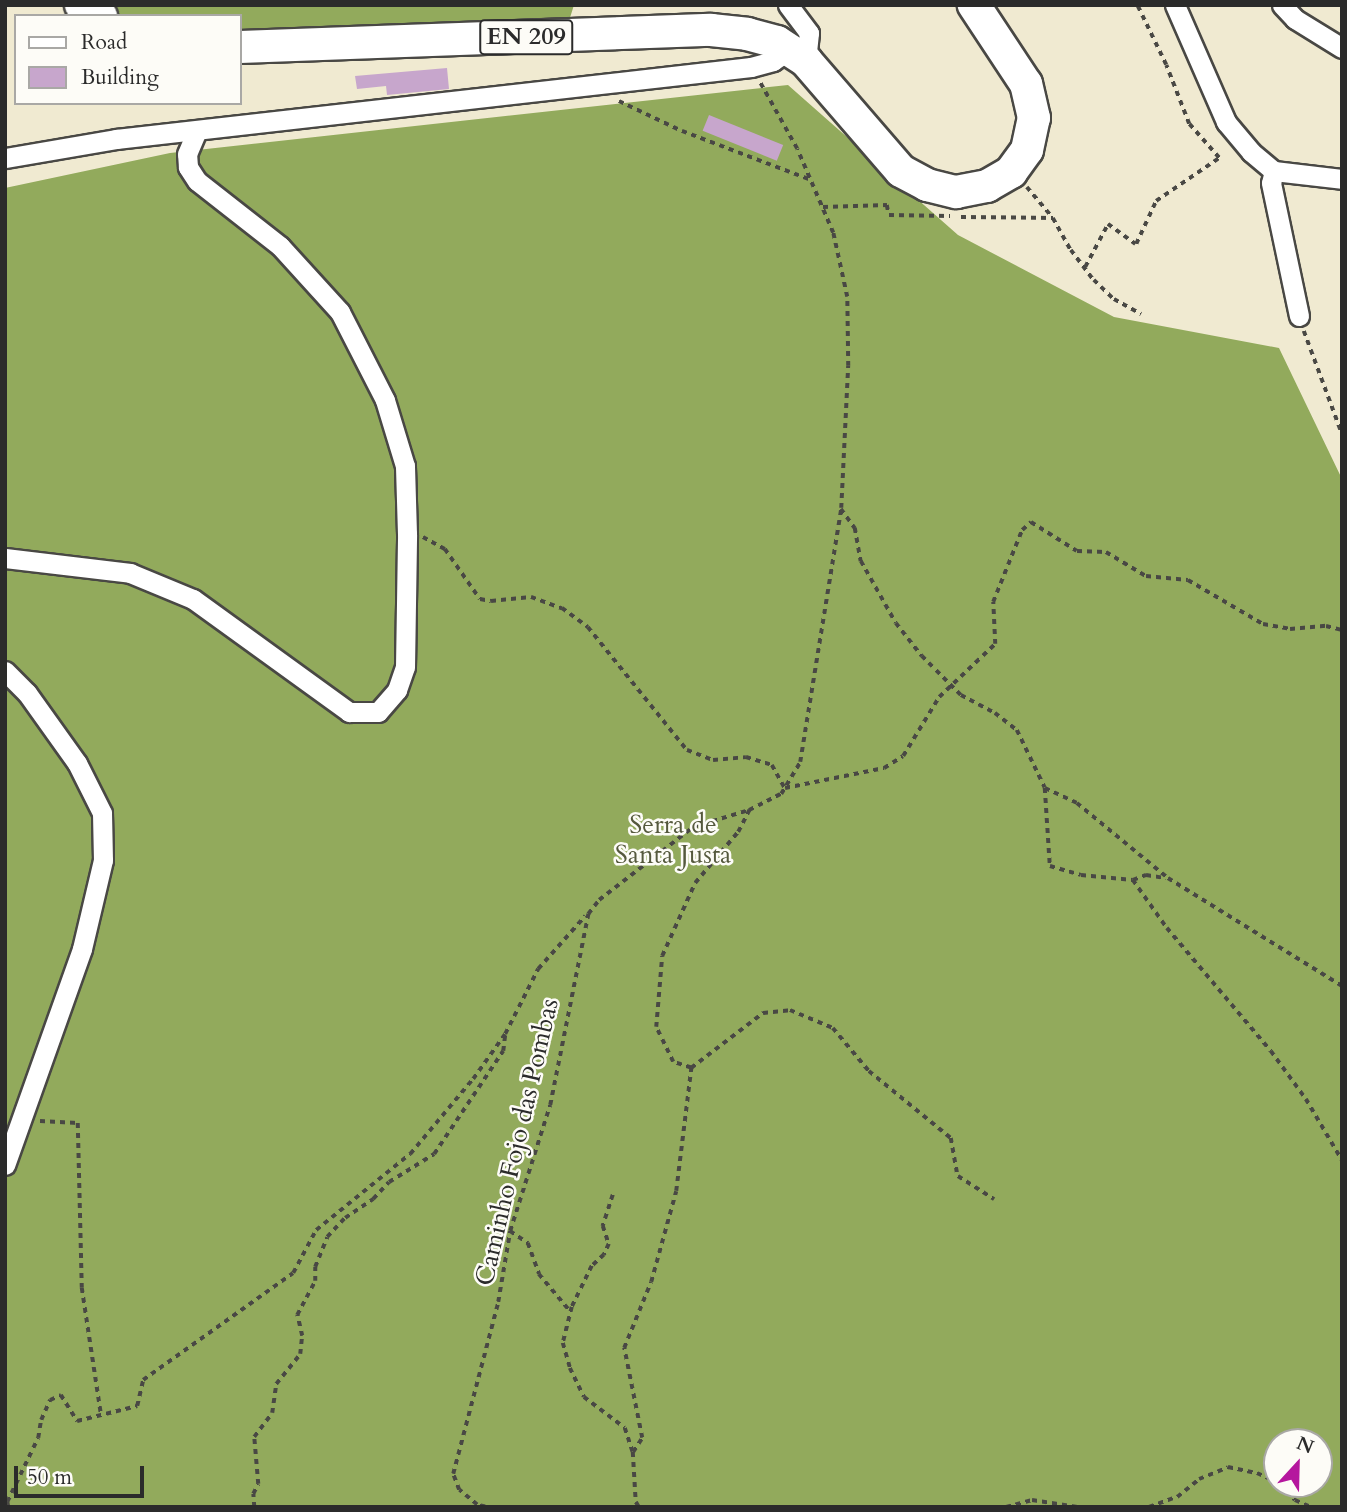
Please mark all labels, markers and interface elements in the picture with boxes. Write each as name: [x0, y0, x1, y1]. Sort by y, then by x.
legend: [14, 14, 242, 105]
road number: EN 209: [479, 16, 573, 57]
text: Road: [81, 28, 127, 57]
text: Building: [81, 63, 159, 92]
park label: Serra de Santa Justa: [615, 809, 731, 870]
street label: Caminho Fojo das Pombas: [469, 995, 565, 1289]
north arrow: [1263, 1428, 1333, 1498]
text: N: [1293, 1430, 1318, 1461]
scale bar: [18, 1452, 147, 1496]
text: 50 m: [27, 1463, 72, 1492]

